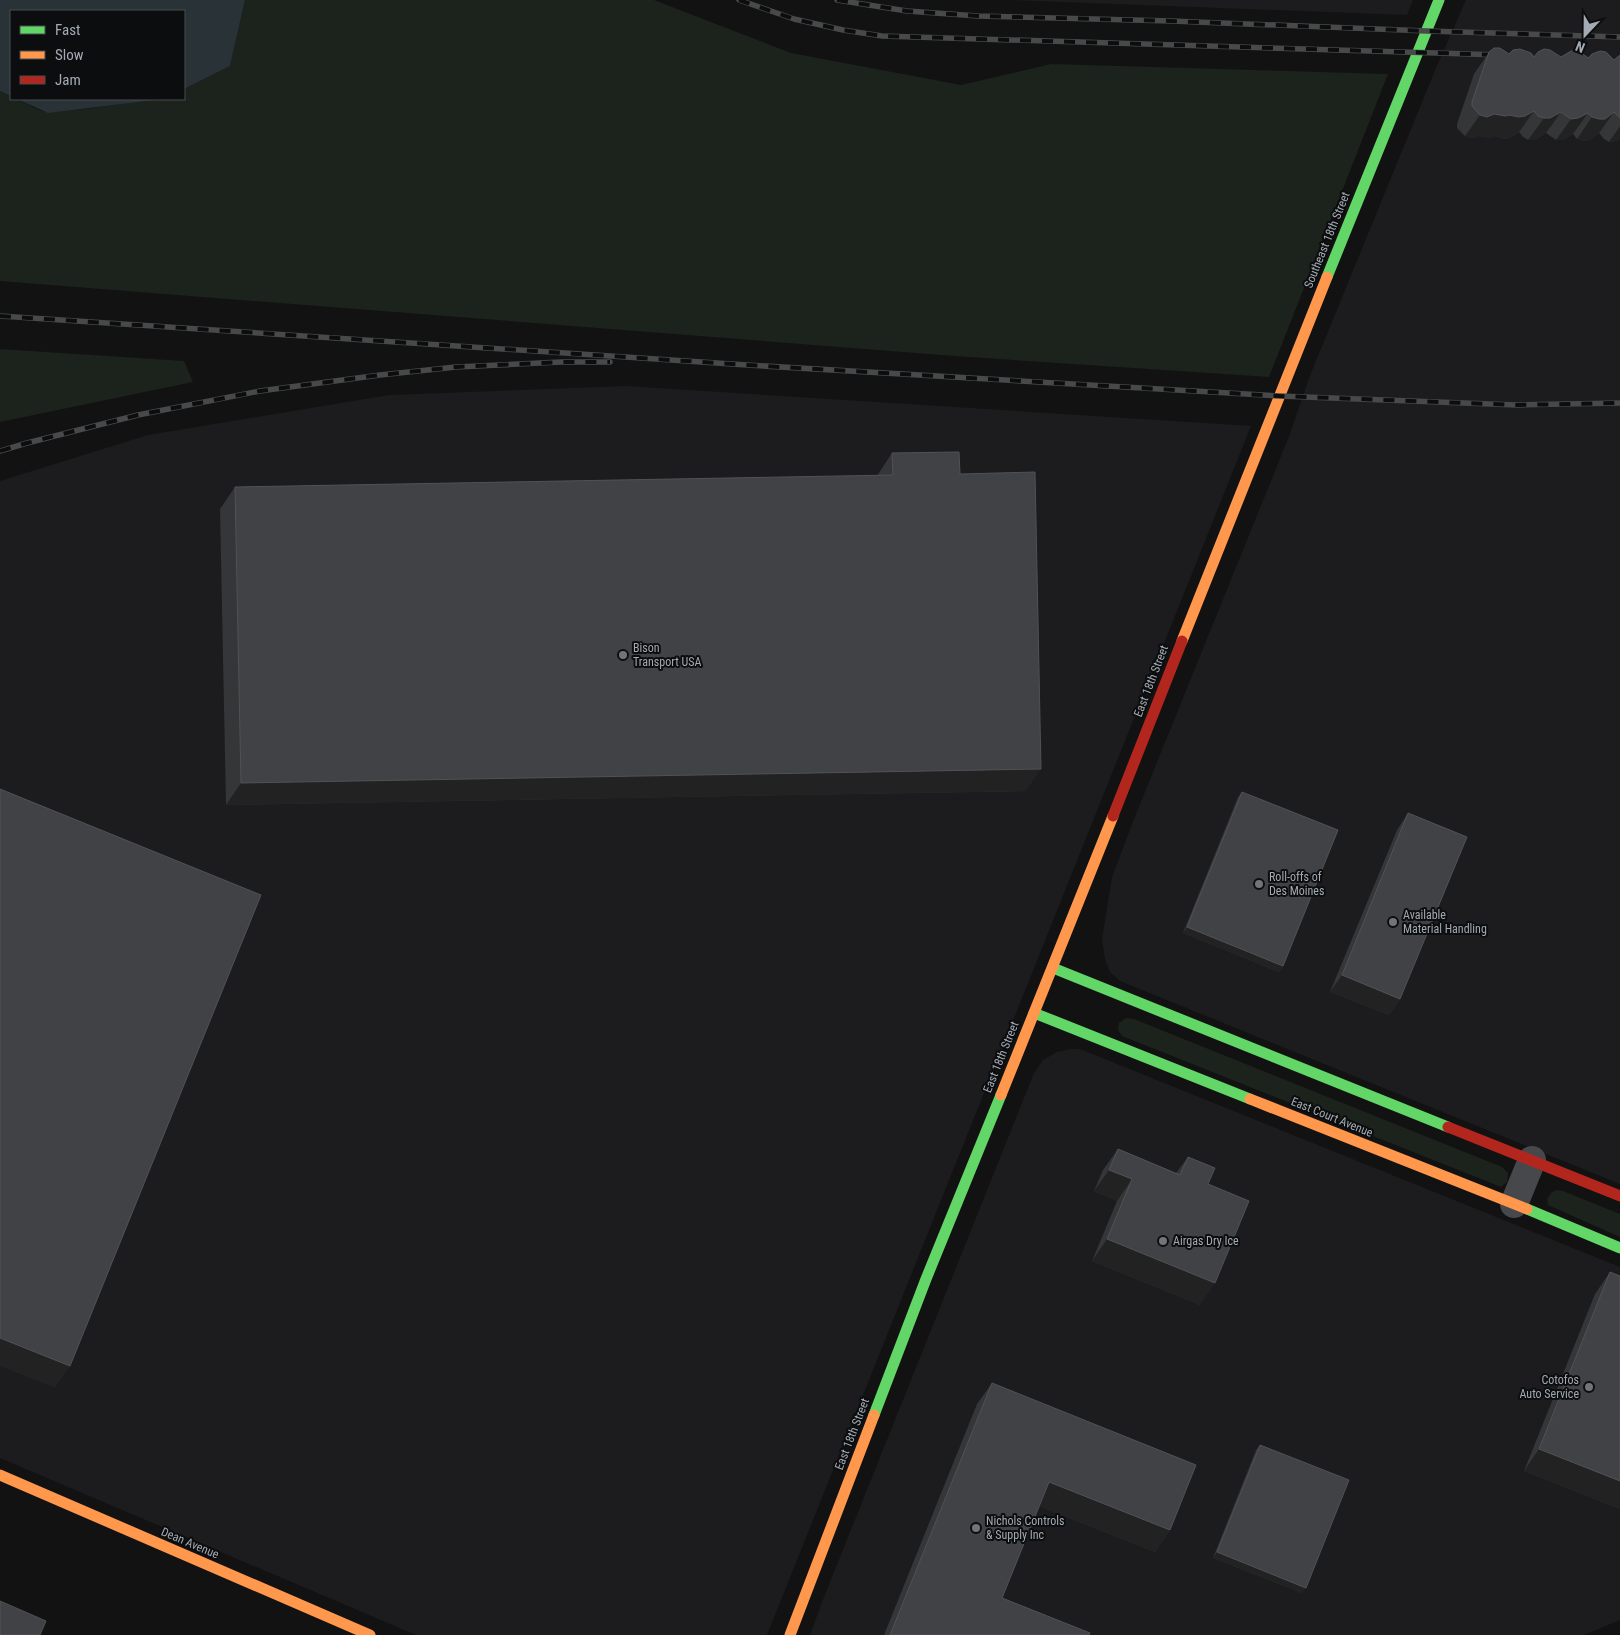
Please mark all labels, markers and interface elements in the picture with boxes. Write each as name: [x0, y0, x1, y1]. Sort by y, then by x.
legend: [10, 10, 185, 100]
north arrow: [1560, 10, 1610, 60]
text: Fast: [55, 21, 80, 39]
text: N: [1573, 38, 1587, 56]
text: Slow: [55, 46, 84, 64]
text: Jam: [55, 71, 81, 89]
street label: Southeast 18th Street: [1301, 189, 1353, 290]
place label: Bison Transport USA: [633, 641, 701, 669]
street label: East 18th Street: [1131, 643, 1171, 719]
marker: Bison Transport USA: [617, 649, 629, 661]
place label: Roll-offs of Des Moines: [1269, 870, 1324, 898]
marker: Roll-offs of Des Moines: [1253, 878, 1265, 890]
place label: Available Material Handling: [1403, 908, 1487, 936]
marker: Available Material Handling: [1387, 916, 1399, 928]
street label: East 18th Street: [980, 1019, 1022, 1095]
street label: East Court Avenue: [1289, 1094, 1375, 1140]
place label: Airgas Dry Ice: [1173, 1234, 1239, 1248]
marker: Airgas Dry Ice: [1157, 1235, 1169, 1247]
place label: Cotofos Auto Service: [1519, 1373, 1579, 1401]
marker: Cotofos Auto Service: [1583, 1381, 1595, 1393]
street label: East 18th Street: [832, 1396, 872, 1472]
place label: Nichols Controls & Supply Inc: [986, 1514, 1065, 1542]
marker: Nichols Controls & Supply Inc: [970, 1522, 982, 1534]
street label: Dean Avenue: [159, 1525, 221, 1562]

